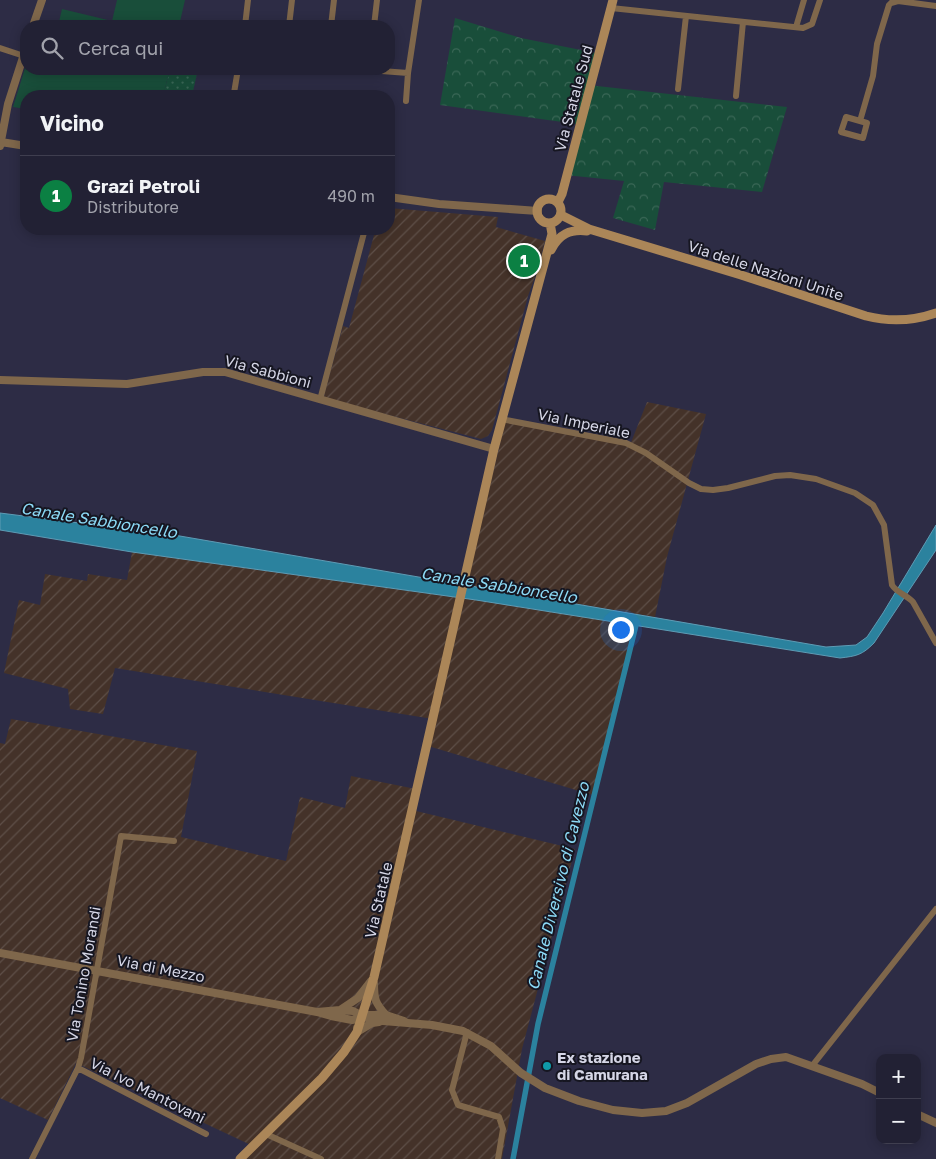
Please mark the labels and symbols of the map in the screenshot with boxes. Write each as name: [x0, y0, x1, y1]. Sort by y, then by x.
street label: Via Statale Sud: [550, 43, 596, 153]
street label: Via delle Nazioni Unite: [686, 236, 846, 304]
pin: 1: [508, 242, 540, 280]
street label: Via Sabbioni: [223, 351, 313, 391]
street label: Via Imperiale: [536, 404, 632, 442]
water label: Canale Sabbioncello: [20, 498, 180, 542]
water label: Canale Sabbioncello: [420, 563, 580, 607]
your location: [608, 617, 634, 643]
water label: Canale Diversivo di Cavezzo: [522, 779, 594, 992]
street label: Via Statale: [360, 860, 396, 940]
street label: Via Tonino Morandi: [62, 905, 104, 1043]
street label: Via di Mezzo: [115, 951, 207, 985]
place label: Ex stazione di Camurana: [557, 1048, 648, 1083]
street label: Via Ivo Mantovani: [87, 1053, 209, 1127]
marker: Ex stazione di Camurana: [541, 1060, 553, 1072]

